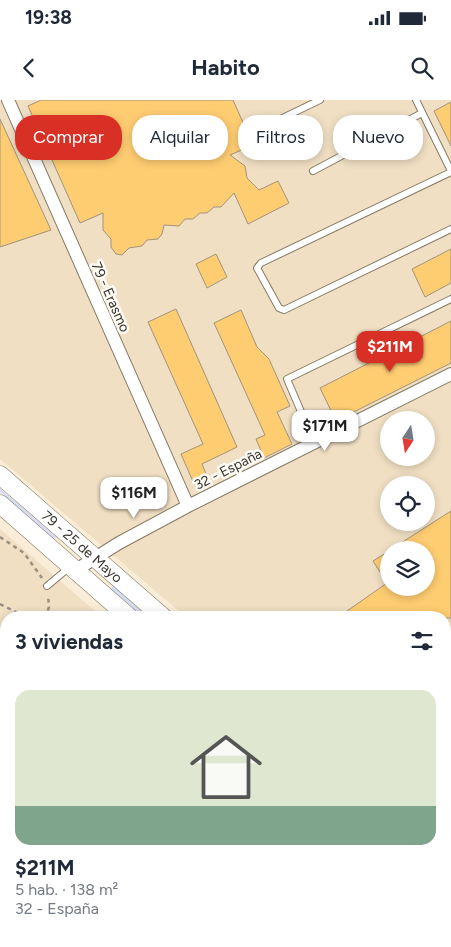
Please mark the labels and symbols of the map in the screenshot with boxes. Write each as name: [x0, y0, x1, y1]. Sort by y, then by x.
street label: 79 - Erasmo: [88, 260, 134, 335]
pin: $211M: [355, 330, 425, 373]
pin: $171M: [290, 410, 360, 452]
north arrow: [380, 411, 435, 466]
street label: 32 - España: [192, 445, 265, 494]
pin: $116M: [99, 476, 169, 519]
street label: 79 - 25 de Mayo: [38, 507, 126, 587]

